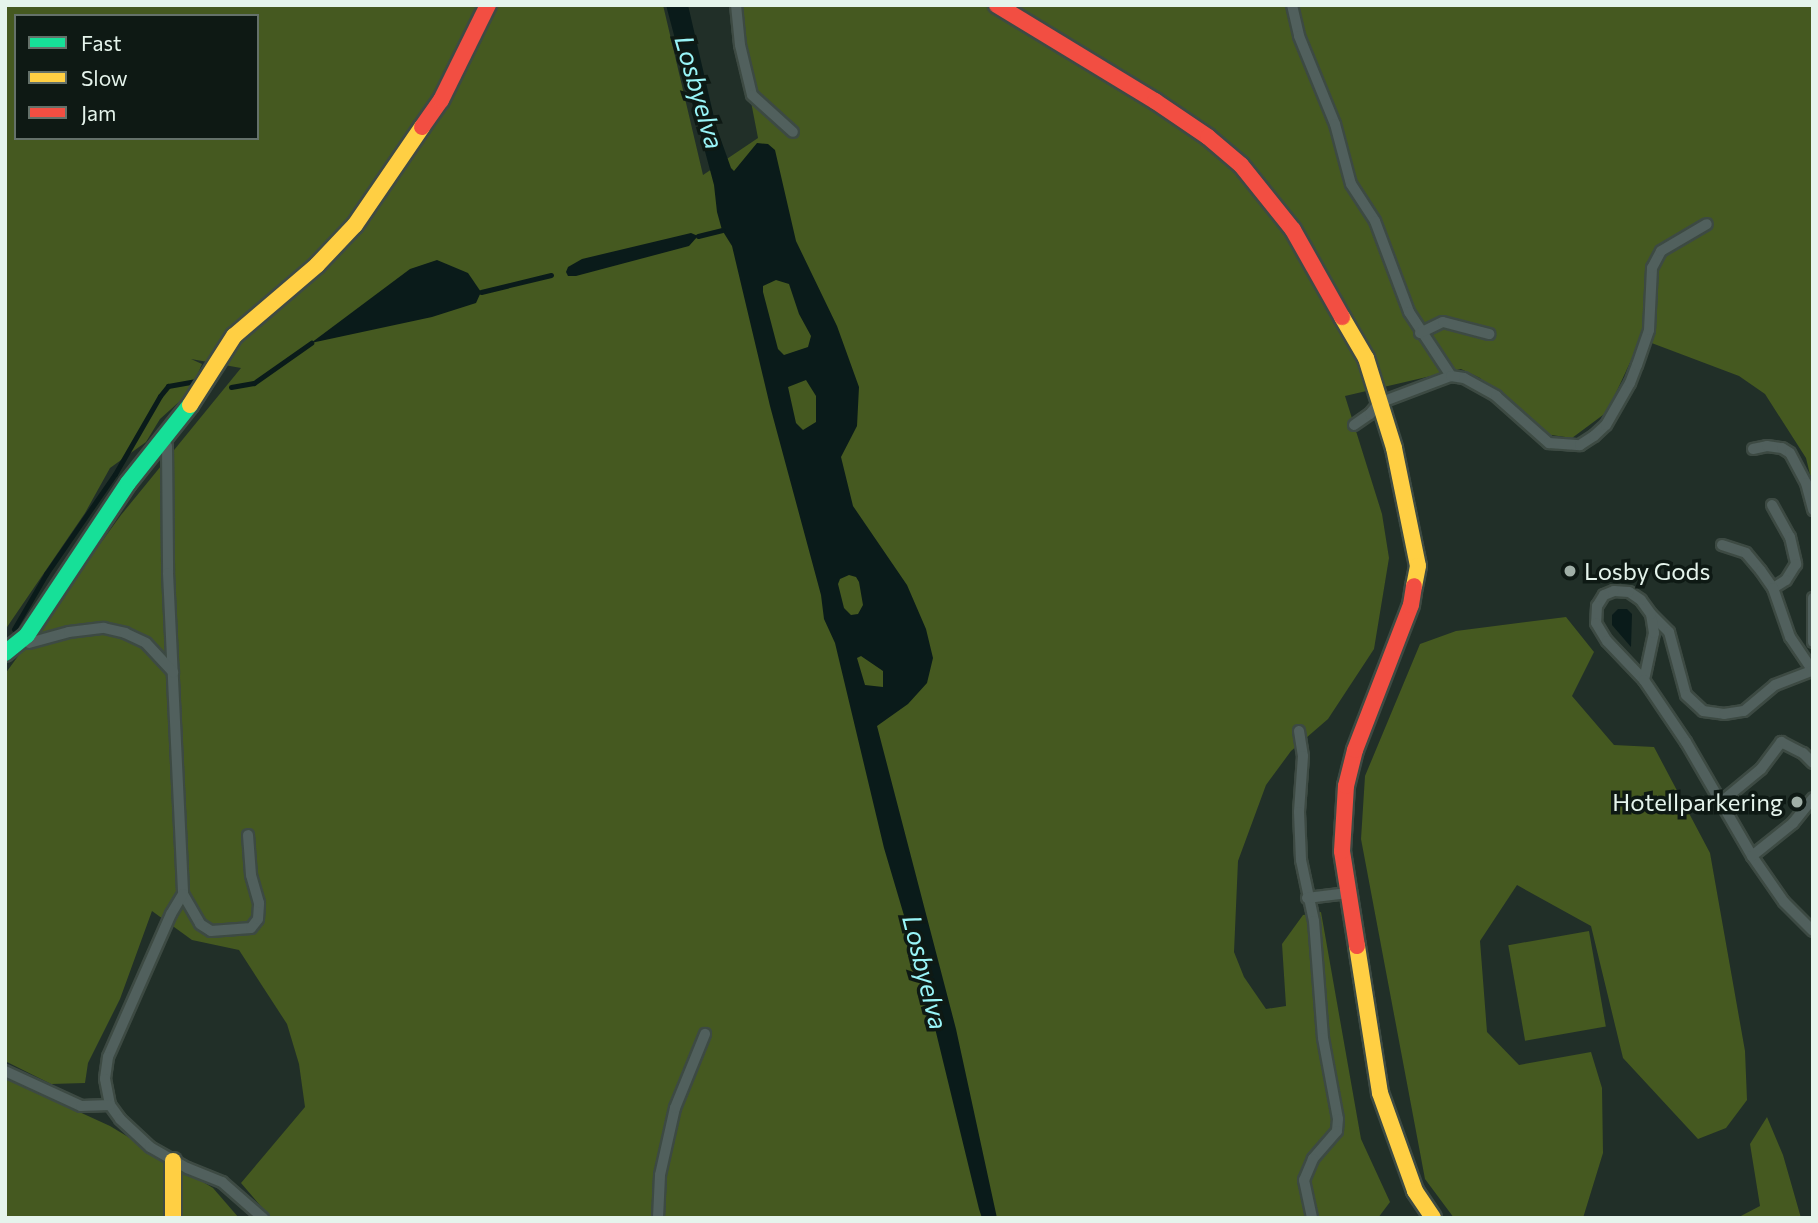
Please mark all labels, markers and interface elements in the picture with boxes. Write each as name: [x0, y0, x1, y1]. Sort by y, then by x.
legend: [14, 14, 259, 140]
text: Fast: [81, 30, 122, 55]
water label: Losbyelva: [669, 32, 731, 152]
text: Slow: [81, 65, 128, 90]
text: Jam: [81, 100, 116, 125]
place label: Losby Gods: [1584, 557, 1710, 585]
marker: Losby Gods: [1562, 563, 1578, 579]
place label: Hotellparkering: [1612, 788, 1783, 816]
marker: Hotellparkering: [1789, 794, 1805, 810]
water label: Losbyelva: [897, 912, 955, 1032]

